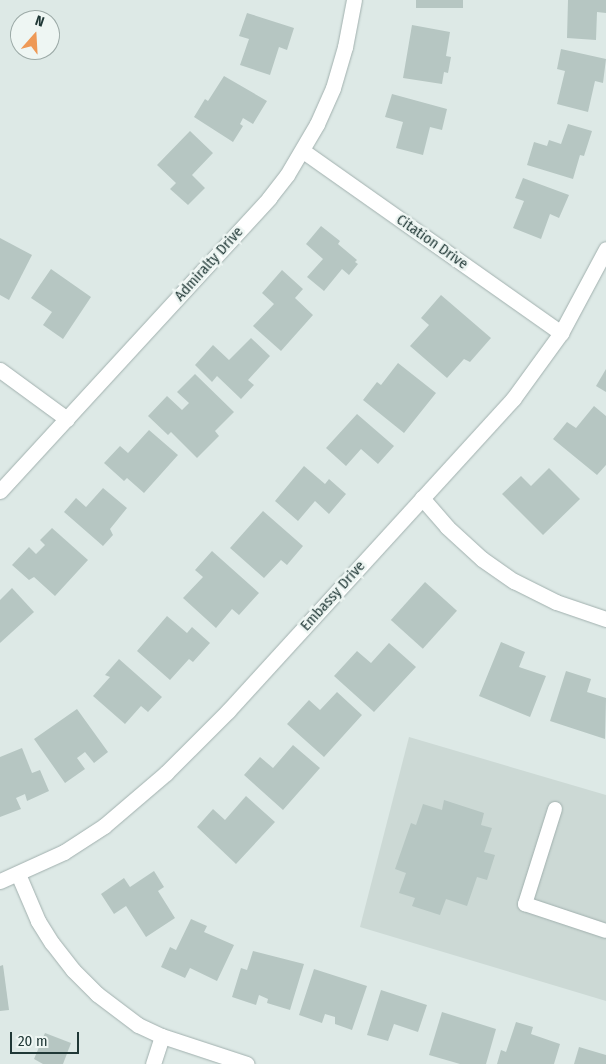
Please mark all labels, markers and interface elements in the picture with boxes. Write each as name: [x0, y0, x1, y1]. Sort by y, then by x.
north arrow: [10, 10, 60, 60]
text: N: [33, 12, 46, 31]
street label: Citation Drive: [393, 211, 471, 273]
street label: Admiralty Drive: [171, 223, 247, 305]
street label: Embassy Drive: [297, 557, 369, 635]
scale bar: [12, 1022, 81, 1054]
text: 20 m: [18, 1032, 48, 1050]

